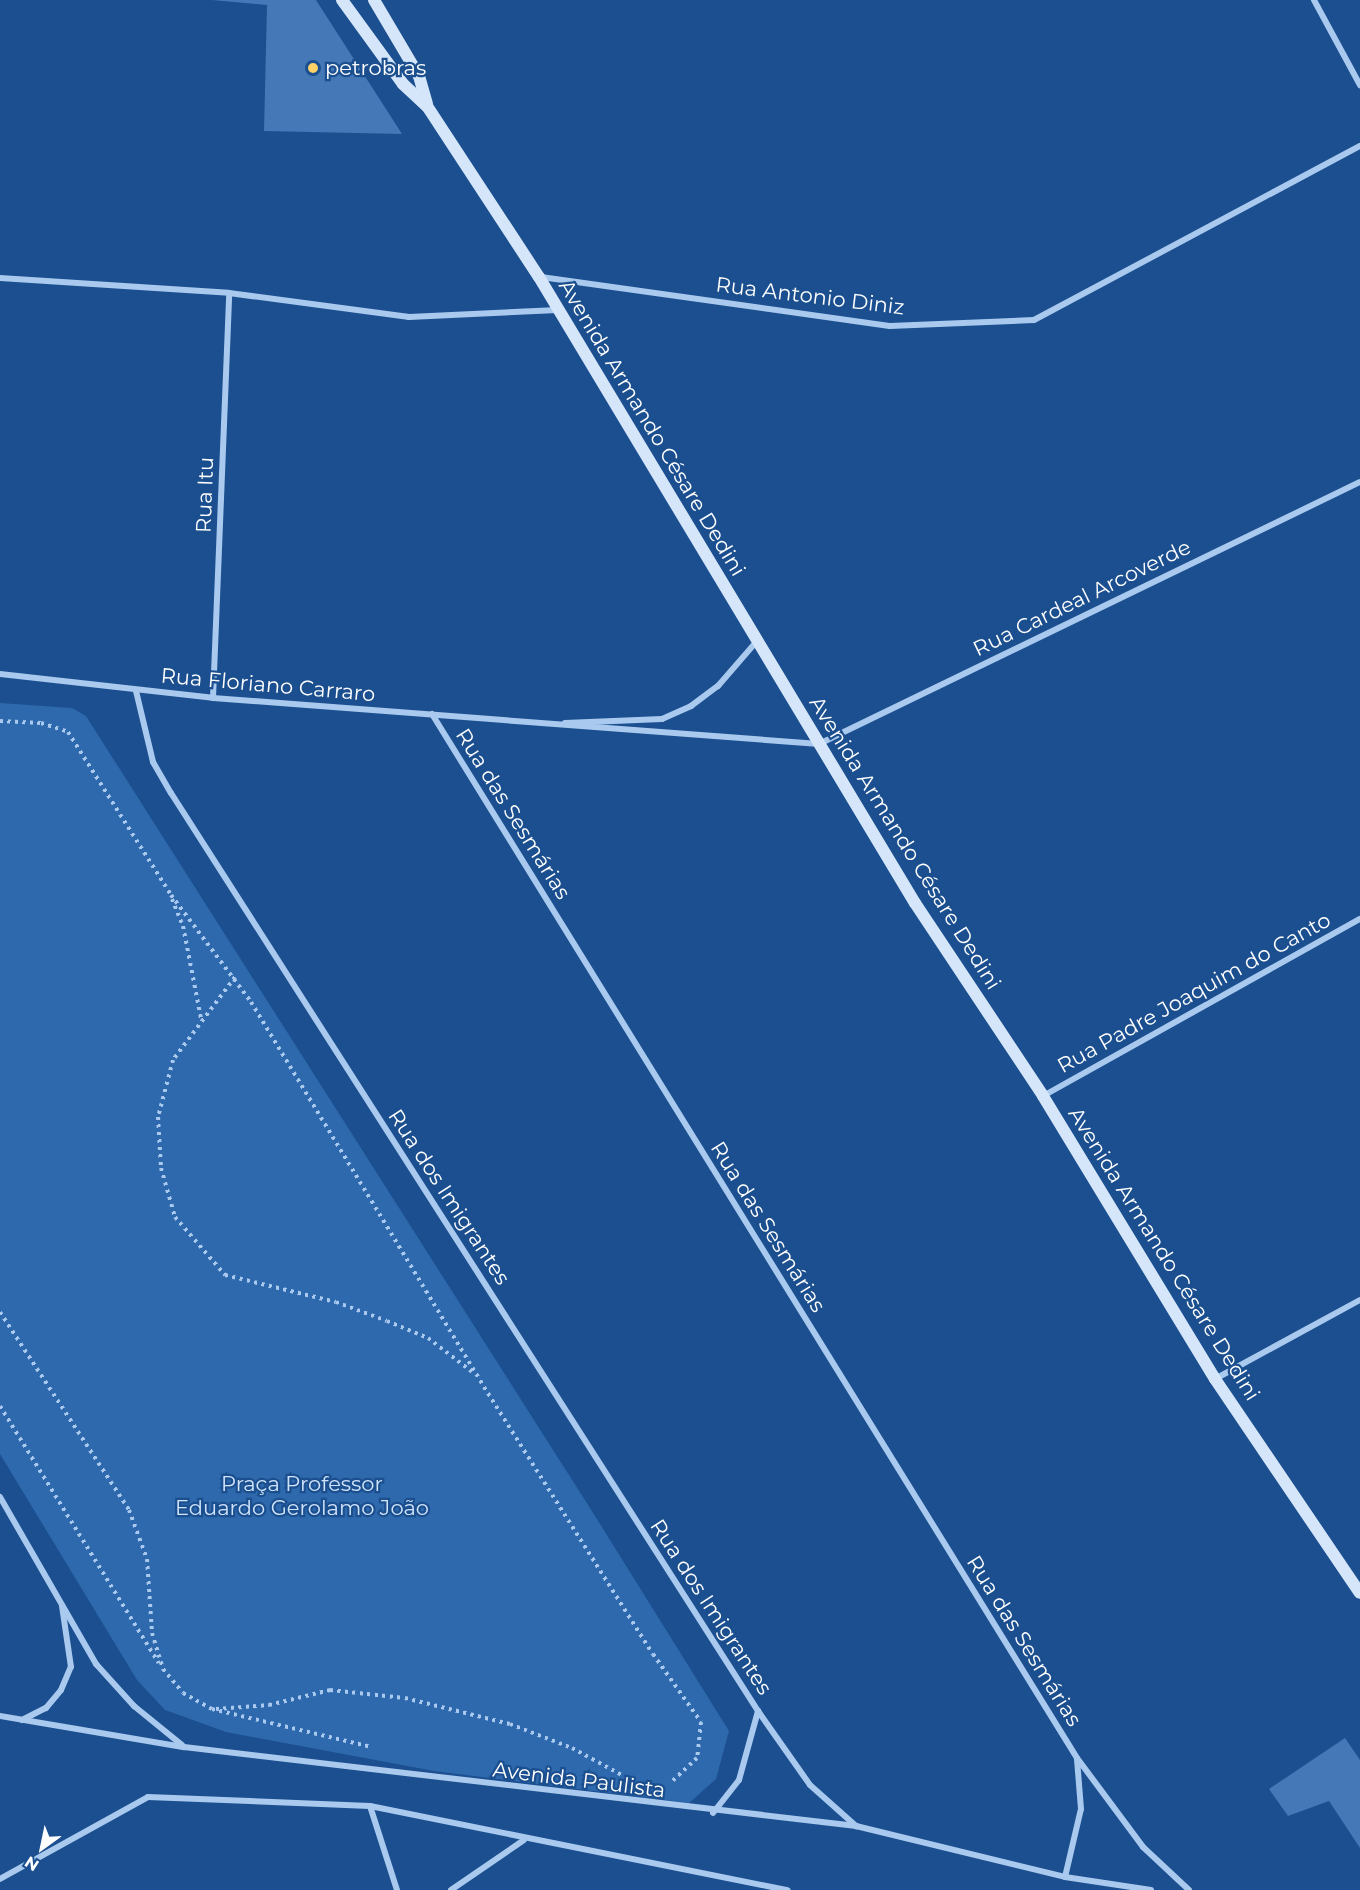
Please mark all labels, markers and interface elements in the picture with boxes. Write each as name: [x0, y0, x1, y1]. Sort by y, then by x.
place label: petrobras: [325, 55, 426, 81]
marker: petrobras: [306, 61, 320, 75]
street label: Rua Antonio Diniz: [714, 272, 906, 320]
street label: Avenida Armando Césare Dedini: [553, 275, 751, 581]
street label: Rua Itu: [191, 457, 219, 533]
street label: Rua Cardeal Arcoverde: [969, 534, 1195, 662]
street label: Rua Floriano Carraro: [160, 663, 376, 707]
street label: Avenida Armando Césare Dedini: [804, 692, 1006, 994]
street label: Rua das Sesmárias: [450, 724, 576, 904]
street label: Rua Padre Joaquim do Canto: [1053, 907, 1335, 1079]
street label: Avenida Armando Césare Dedini: [1063, 1103, 1265, 1405]
street label: Rua dos Imigrantes: [383, 1105, 515, 1289]
street label: Rua das Sesmárias: [705, 1137, 831, 1317]
park label: Praça Professor Eduardo Gerolamo João: [175, 1471, 429, 1521]
street label: Rua dos Imigrantes: [645, 1515, 777, 1699]
street label: Rua das Sesmárias: [961, 1551, 1087, 1731]
street label: Avenida Paulista: [491, 1757, 667, 1803]
north arrow: [12, 1818, 72, 1878]
text: N: [21, 1852, 43, 1875]

